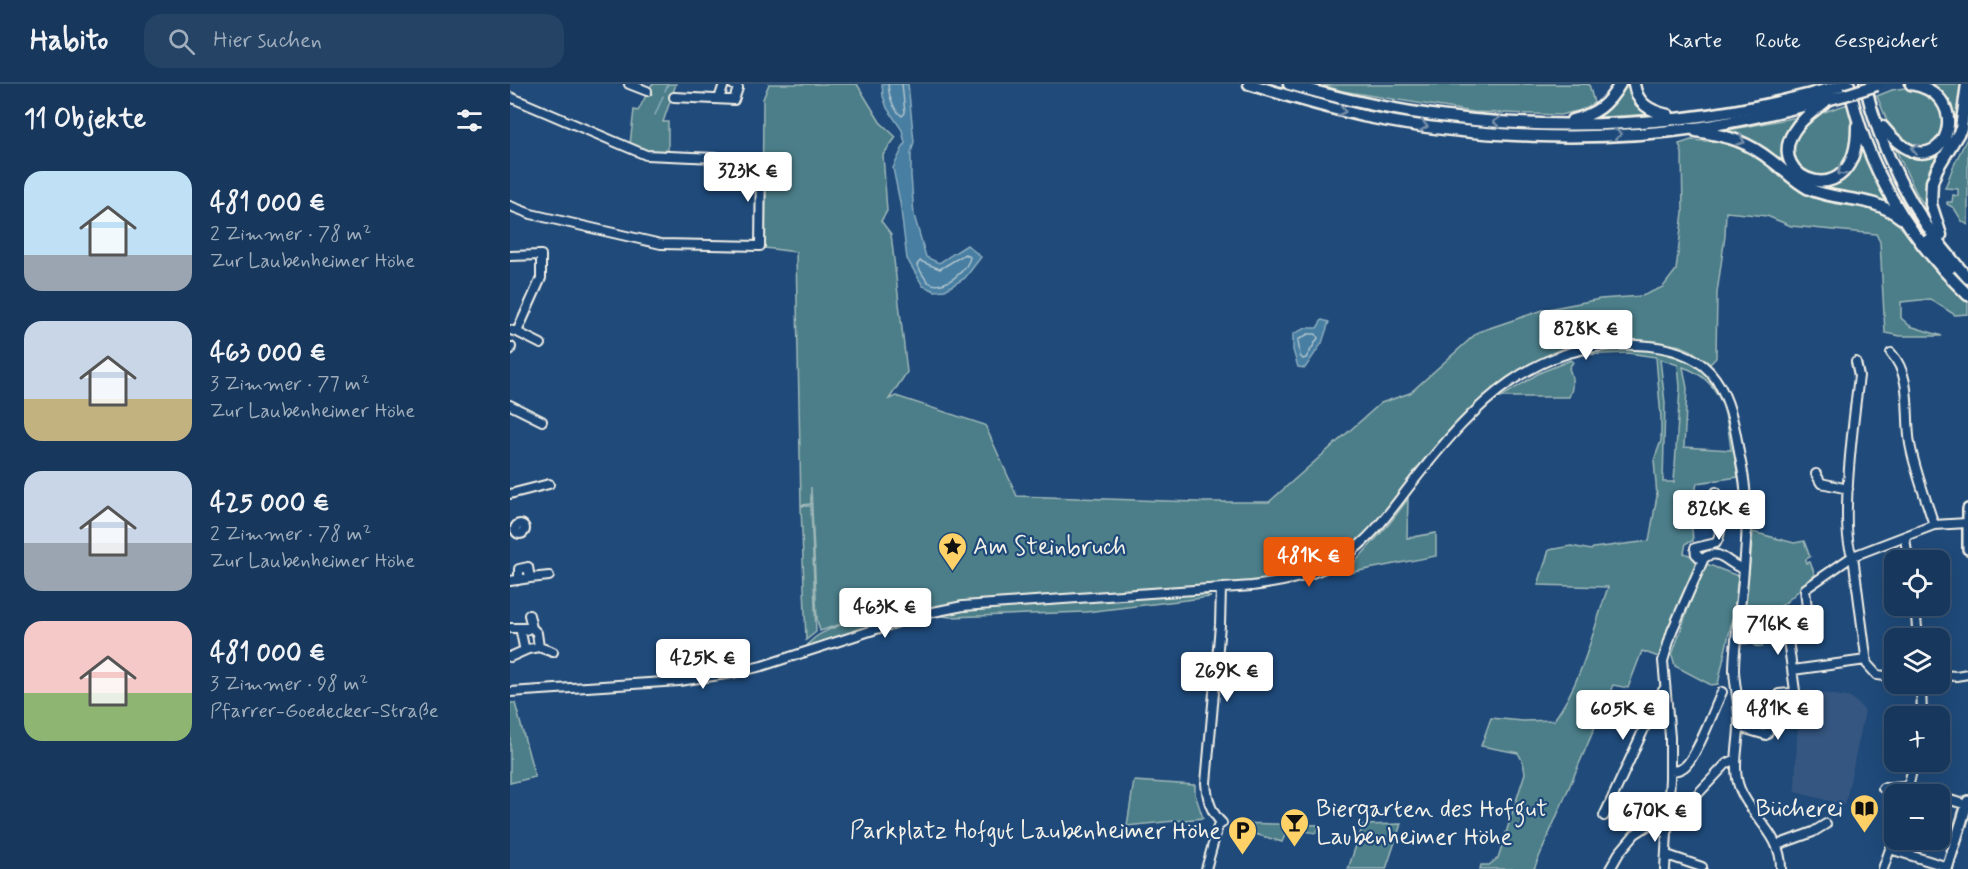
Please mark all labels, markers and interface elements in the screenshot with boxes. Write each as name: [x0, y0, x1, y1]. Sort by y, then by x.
search box: [144, 14, 564, 68]
text: Habito: [30, 23, 108, 60]
icon: search: [165, 25, 198, 58]
text: Hier suchen: [213, 27, 322, 55]
text: Karte: [1669, 27, 1722, 55]
text: Route: [1755, 27, 1801, 55]
text: Gespeichert: [1834, 27, 1938, 55]
text: 11 Objekte: [24, 103, 146, 137]
one-way arrow: [1337, 103, 1347, 116]
icon: filters: [453, 104, 486, 137]
one-way arrow: [1492, 116, 1501, 129]
one-way arrow: [1419, 119, 1428, 131]
one-way arrow: [1614, 128, 1623, 141]
one-way arrow: [1735, 134, 1746, 146]
one-way arrow: [1910, 144, 1920, 157]
pin: 323K €: [699, 152, 797, 203]
text: 323K €: [718, 158, 778, 185]
one-way arrow: [1837, 165, 1848, 176]
text: 481 000 €: [210, 187, 326, 221]
icon: home: [72, 195, 144, 267]
text: 2 Zimmer · 78 m²: [210, 221, 371, 248]
text: Zur Laubenheimer Höhe: [210, 248, 415, 275]
pin: 828K €: [1537, 310, 1635, 361]
text: 828K €: [1553, 316, 1619, 343]
text: 463 000 €: [210, 337, 326, 371]
icon: home: [72, 345, 144, 417]
text: 3 Zimmer · 77 m²: [210, 371, 370, 398]
text: Zur Laubenheimer Höhe: [210, 398, 415, 425]
text: 425 000 €: [210, 487, 329, 521]
pin: 826K €: [1670, 490, 1768, 541]
icon: home: [72, 495, 144, 567]
text: 826K €: [1687, 496, 1751, 523]
text: 2 Zimmer · 78 m²: [210, 521, 371, 548]
place icon: Am Steinbruch: [936, 530, 968, 572]
place label: Am Steinbruch: [973, 532, 1126, 563]
pin: 481K €: [1260, 537, 1358, 588]
text: 481K €: [1277, 543, 1341, 570]
text: Zur Laubenheimer Höhe: [210, 548, 415, 575]
map controls: [1884, 550, 1950, 850]
button: locate: [1884, 550, 1950, 616]
pin: 463K €: [836, 588, 934, 639]
text: 463K €: [853, 594, 917, 621]
pin: 716K €: [1729, 605, 1827, 656]
text: 716K €: [1747, 611, 1809, 638]
button: layers: [1884, 628, 1950, 694]
text: 481 000 €: [210, 637, 326, 671]
pin: 425K €: [654, 639, 752, 690]
icon: home: [72, 645, 144, 717]
text: 425K €: [670, 645, 736, 672]
pin: 269K €: [1178, 652, 1276, 703]
text: 269K €: [1195, 658, 1259, 685]
text: 3 Zimmer · 98 m²: [210, 671, 368, 698]
pin: 605K €: [1574, 690, 1672, 741]
pin: 481K €: [1729, 690, 1827, 741]
text: 605K €: [1590, 696, 1656, 723]
text: 481K €: [1746, 696, 1810, 723]
text: Pfarrer-Goedecker-Straße: [210, 698, 439, 725]
button: +: [1884, 706, 1950, 772]
button: −: [1884, 784, 1950, 850]
pin: 670K €: [1606, 792, 1704, 843]
library icon: Bücherei: [1848, 792, 1880, 834]
place label: Biergarten des Hofgut Laubenheimer Höhe: [1316, 794, 1547, 853]
place label: Bücherei: [1755, 794, 1843, 825]
text: 670K €: [1623, 798, 1687, 825]
bar icon: Biergarten des Hofgut Laubenheimer Höhe: [1279, 806, 1311, 848]
parking icon: Parkplatz Hofgut Laubenheimer Höhe: [1226, 814, 1258, 856]
place label: Parkplatz Hofgut Laubenheimer Höhe: [850, 816, 1221, 847]

